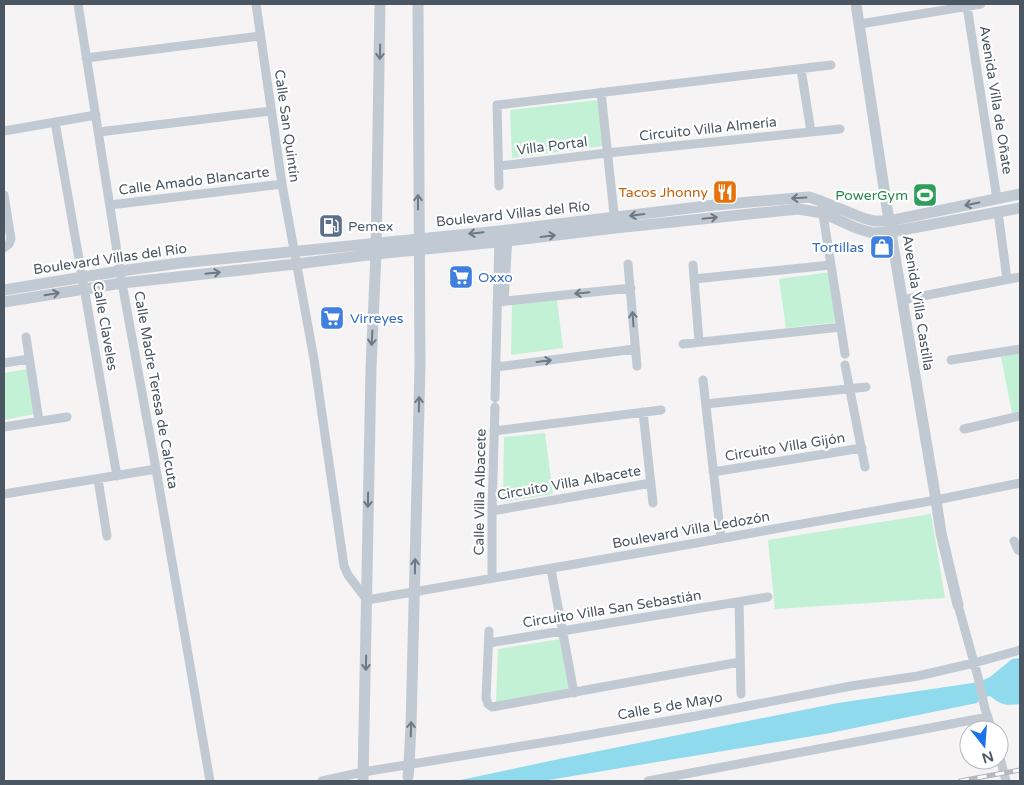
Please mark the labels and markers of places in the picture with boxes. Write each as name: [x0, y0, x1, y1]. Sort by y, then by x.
restaurant icon: Tacos Jhonny: [712, 179, 738, 205]
sports icon: PowerGym: [912, 182, 938, 208]
place label: Tacos Jhonny: [618, 184, 708, 201]
place label: PowerGym: [835, 187, 908, 204]
fuel station icon: Pemex: [318, 213, 344, 239]
place label: Pemex: [348, 218, 393, 235]
shop icon: Tortillas: [869, 234, 895, 260]
place label: Tortillas: [812, 239, 864, 256]
supermarket icon: Oxxo: [448, 264, 474, 290]
place label: Oxxo: [478, 269, 513, 286]
supermarket icon: Virreyes: [319, 305, 345, 331]
place label: Virreyes: [350, 310, 404, 327]

